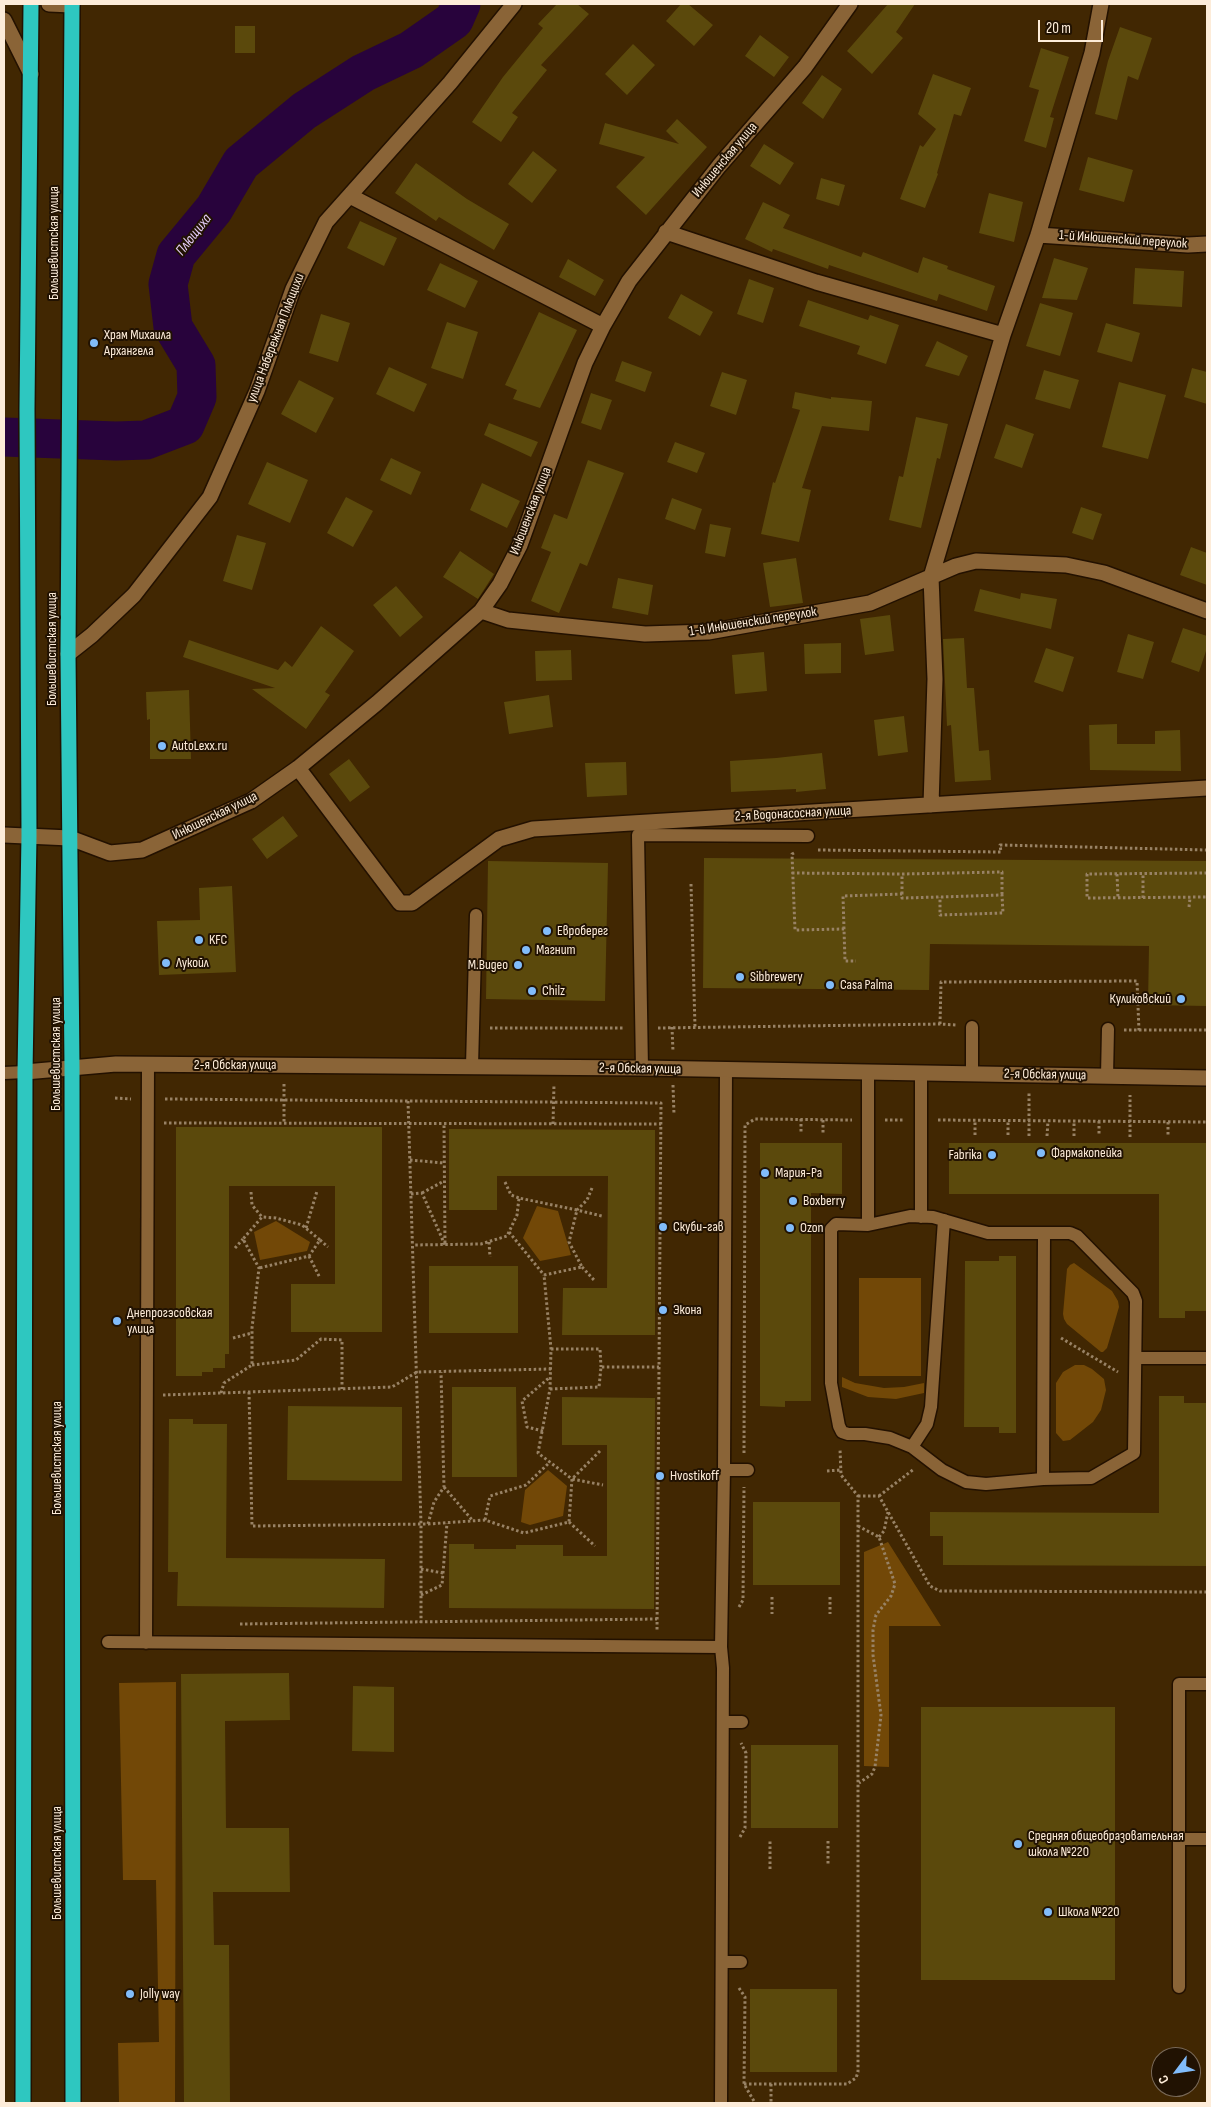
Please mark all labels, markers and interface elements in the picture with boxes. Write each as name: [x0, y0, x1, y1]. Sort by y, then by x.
scale bar: [1041, 10, 1106, 42]
text: 20 m: [1046, 19, 1071, 38]
street label: Инюшенская улица: [689, 119, 761, 201]
street label: Большевистская улица: [46, 186, 62, 300]
water label: Плющиха: [172, 211, 216, 259]
street label: 1-й Инюшенский переулок: [1058, 227, 1188, 253]
street label: улица Набережная Плющихи: [244, 271, 308, 405]
place label: Храм Михаила Архангела: [104, 327, 171, 360]
marker: Храм Михаила Архангела: [88, 337, 100, 349]
street label: Инюшенская улица: [507, 465, 555, 557]
street label: Большевистская улица: [44, 592, 60, 706]
street label: 1-й Инюшенский переулок: [688, 604, 818, 640]
place label: AutoLexx.ru: [172, 738, 227, 754]
marker: AutoLexx.ru: [156, 740, 168, 752]
street label: Инюшенская улица: [170, 788, 260, 844]
street label: 2-я Водонасосная улица: [734, 803, 852, 825]
place label: Евроберег: [557, 923, 608, 939]
marker: Евроберег: [541, 925, 553, 937]
place label: KFC: [209, 932, 227, 948]
marker: KFC: [193, 934, 205, 946]
place label: Магнит: [536, 942, 576, 958]
marker: Магнит: [520, 944, 532, 956]
place label: Лукойл: [176, 955, 209, 971]
marker: Лукойл: [160, 957, 172, 969]
place label: М.Видео: [468, 957, 508, 973]
marker: М.Видео: [512, 959, 524, 971]
place label: Sibbrewery: [750, 969, 803, 985]
marker: Sibbrewery: [734, 971, 746, 983]
place label: Casa Palma: [840, 977, 893, 993]
marker: Casa Palma: [824, 979, 836, 991]
place label: Chilz: [542, 983, 565, 999]
marker: Chilz: [526, 985, 538, 997]
place label: Куликовский: [1110, 991, 1171, 1007]
marker: Куликовский: [1175, 993, 1187, 1005]
street label: Большевистская улица: [48, 997, 64, 1111]
street label: 2-я Обская улица: [194, 1057, 276, 1073]
street label: 2-я Обская улица: [599, 1060, 681, 1078]
street label: 2-я Обская улица: [1004, 1066, 1086, 1084]
place label: Фармакопейка: [1051, 1145, 1122, 1161]
place label: Fabrika: [948, 1147, 982, 1163]
marker: Фармакопейка: [1035, 1147, 1047, 1159]
marker: Fabrika: [986, 1149, 998, 1161]
place label: Мария-Ра: [775, 1165, 822, 1181]
marker: Мария-Ра: [759, 1167, 771, 1179]
place label: Boxberry: [803, 1193, 845, 1209]
marker: Boxberry: [787, 1195, 799, 1207]
place label: Скуби-гав: [673, 1219, 724, 1235]
place label: Ozon: [800, 1220, 824, 1236]
marker: Скуби-гав: [657, 1221, 669, 1233]
marker: Ozon: [784, 1222, 796, 1234]
place label: Экона: [673, 1302, 702, 1318]
marker: Экона: [657, 1304, 669, 1316]
place label: Днепрогэсовская улица: [127, 1305, 212, 1338]
marker: Днепрогэсовская улица: [111, 1315, 123, 1327]
street label: Большевистская улица: [49, 1401, 65, 1515]
place label: Hvostikoff: [670, 1468, 719, 1484]
marker: Hvostikoff: [654, 1470, 666, 1482]
street label: Большевистская улица: [49, 1806, 65, 1920]
place label: Средняя общеобразовательная школа №220: [1028, 1828, 1184, 1860]
marker: Средняя общеобразовательная школа №220: [1012, 1838, 1024, 1850]
place label: Школа №220: [1058, 1904, 1120, 1920]
marker: Школа №220: [1042, 1906, 1054, 1918]
place label: Jolly way: [140, 1986, 180, 2002]
marker: Jolly way: [124, 1988, 136, 2000]
north arrow: [1151, 2047, 1201, 2097]
text: С: [1154, 2072, 1173, 2087]

